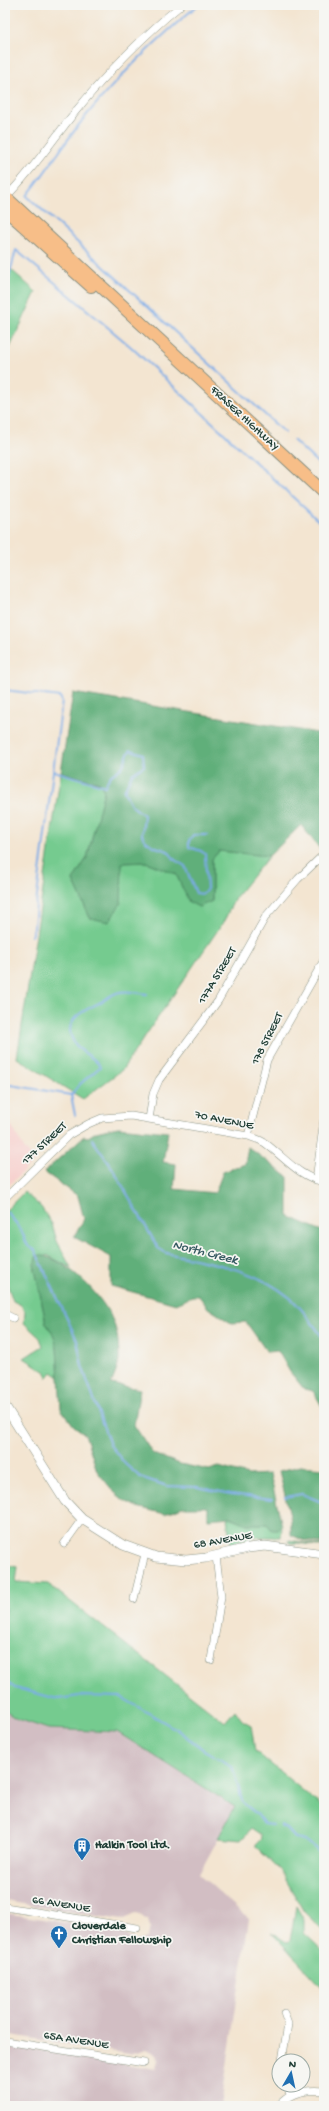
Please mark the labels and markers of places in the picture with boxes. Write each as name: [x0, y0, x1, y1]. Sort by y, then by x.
building icon: Halkin Tool Ltd.: [72, 1836, 92, 1861]
place label: Halkin Tool Ltd.: [95, 1839, 170, 1853]
place label: Cloverdale Christian Fellowship: [71, 1920, 172, 1948]
church icon: Cloverdale Christian Fellowship: [49, 1924, 69, 1949]

